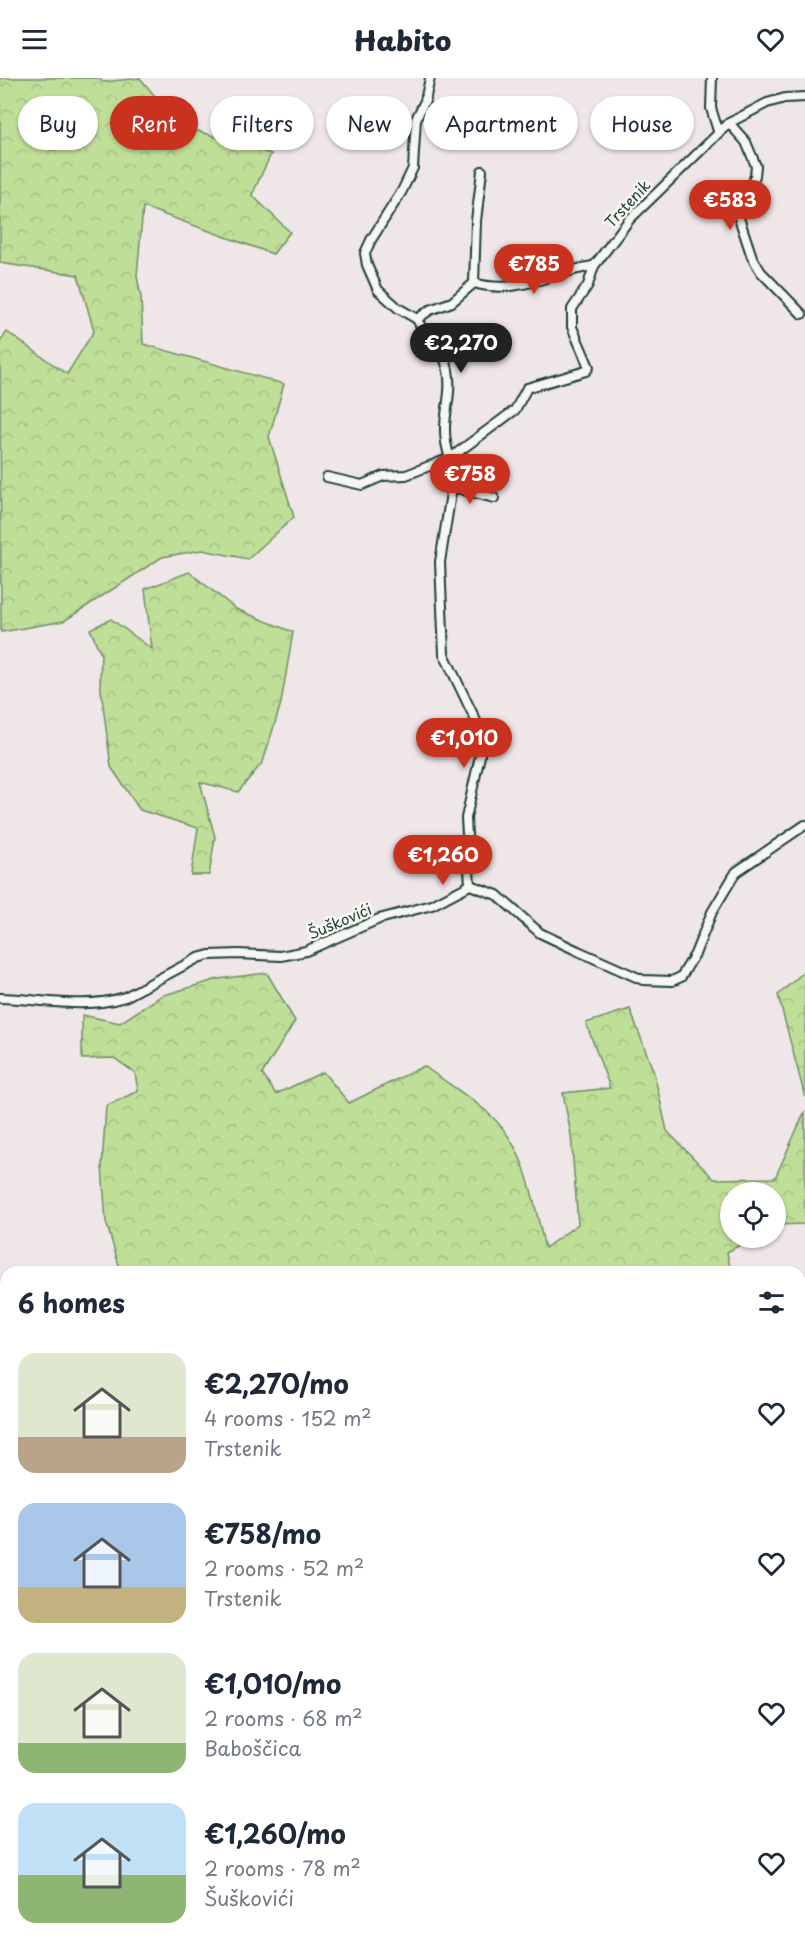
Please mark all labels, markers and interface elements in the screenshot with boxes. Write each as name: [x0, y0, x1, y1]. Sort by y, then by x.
text: Habito: [354, 19, 451, 60]
icon: menu: [18, 23, 51, 56]
icon: heart: [754, 23, 787, 56]
chip: Buy: [18, 96, 98, 150]
chip: Rent: [110, 96, 198, 150]
chip: Filters: [210, 96, 314, 150]
chip: New: [326, 96, 412, 150]
chip: Apartment: [424, 96, 578, 150]
chip: House: [590, 96, 694, 150]
street label: Trstenik: [599, 174, 655, 232]
pin: €583: [694, 180, 766, 231]
text: €583: [703, 184, 757, 214]
pin: €785: [498, 244, 570, 295]
text: €785: [508, 248, 560, 278]
pin: €2,270: [412, 323, 510, 374]
text: €2,270: [424, 327, 498, 357]
pin: €758: [434, 454, 506, 505]
text: €758: [444, 458, 496, 488]
pin: €1,010: [415, 718, 513, 769]
text: €1,010: [430, 722, 498, 752]
pin: €1,260: [394, 835, 492, 886]
text: €1,260: [407, 839, 479, 869]
street label: Šuškovići: [304, 897, 375, 944]
map controls: [720, 1182, 786, 1248]
button: locate: [720, 1182, 786, 1248]
text: 6 homes: [18, 1283, 125, 1322]
icon: filters: [755, 1286, 788, 1319]
text: €2,270/mo: [204, 1364, 349, 1403]
icon: home: [66, 1377, 138, 1449]
icon: heart: [755, 1397, 788, 1430]
text: 4 rooms · 152 m²: [204, 1403, 372, 1433]
text: Trstenik: [204, 1433, 282, 1463]
text: €758/mo: [204, 1514, 321, 1553]
icon: home: [66, 1527, 138, 1599]
icon: heart: [755, 1547, 788, 1580]
text: 2 rooms · 52 m²: [204, 1553, 364, 1583]
text: Trstenik: [204, 1583, 282, 1613]
text: €1,010/mo: [204, 1664, 341, 1703]
icon: home: [66, 1677, 138, 1749]
icon: heart: [755, 1697, 788, 1730]
text: 2 rooms · 68 m²: [204, 1703, 363, 1733]
text: Baboščica: [204, 1733, 301, 1763]
text: €1,260/mo: [204, 1814, 346, 1853]
icon: home: [66, 1827, 138, 1899]
icon: heart: [755, 1847, 788, 1880]
text: 2 rooms · 78 m²: [204, 1853, 361, 1883]
text: Šuškovići: [204, 1883, 294, 1913]

